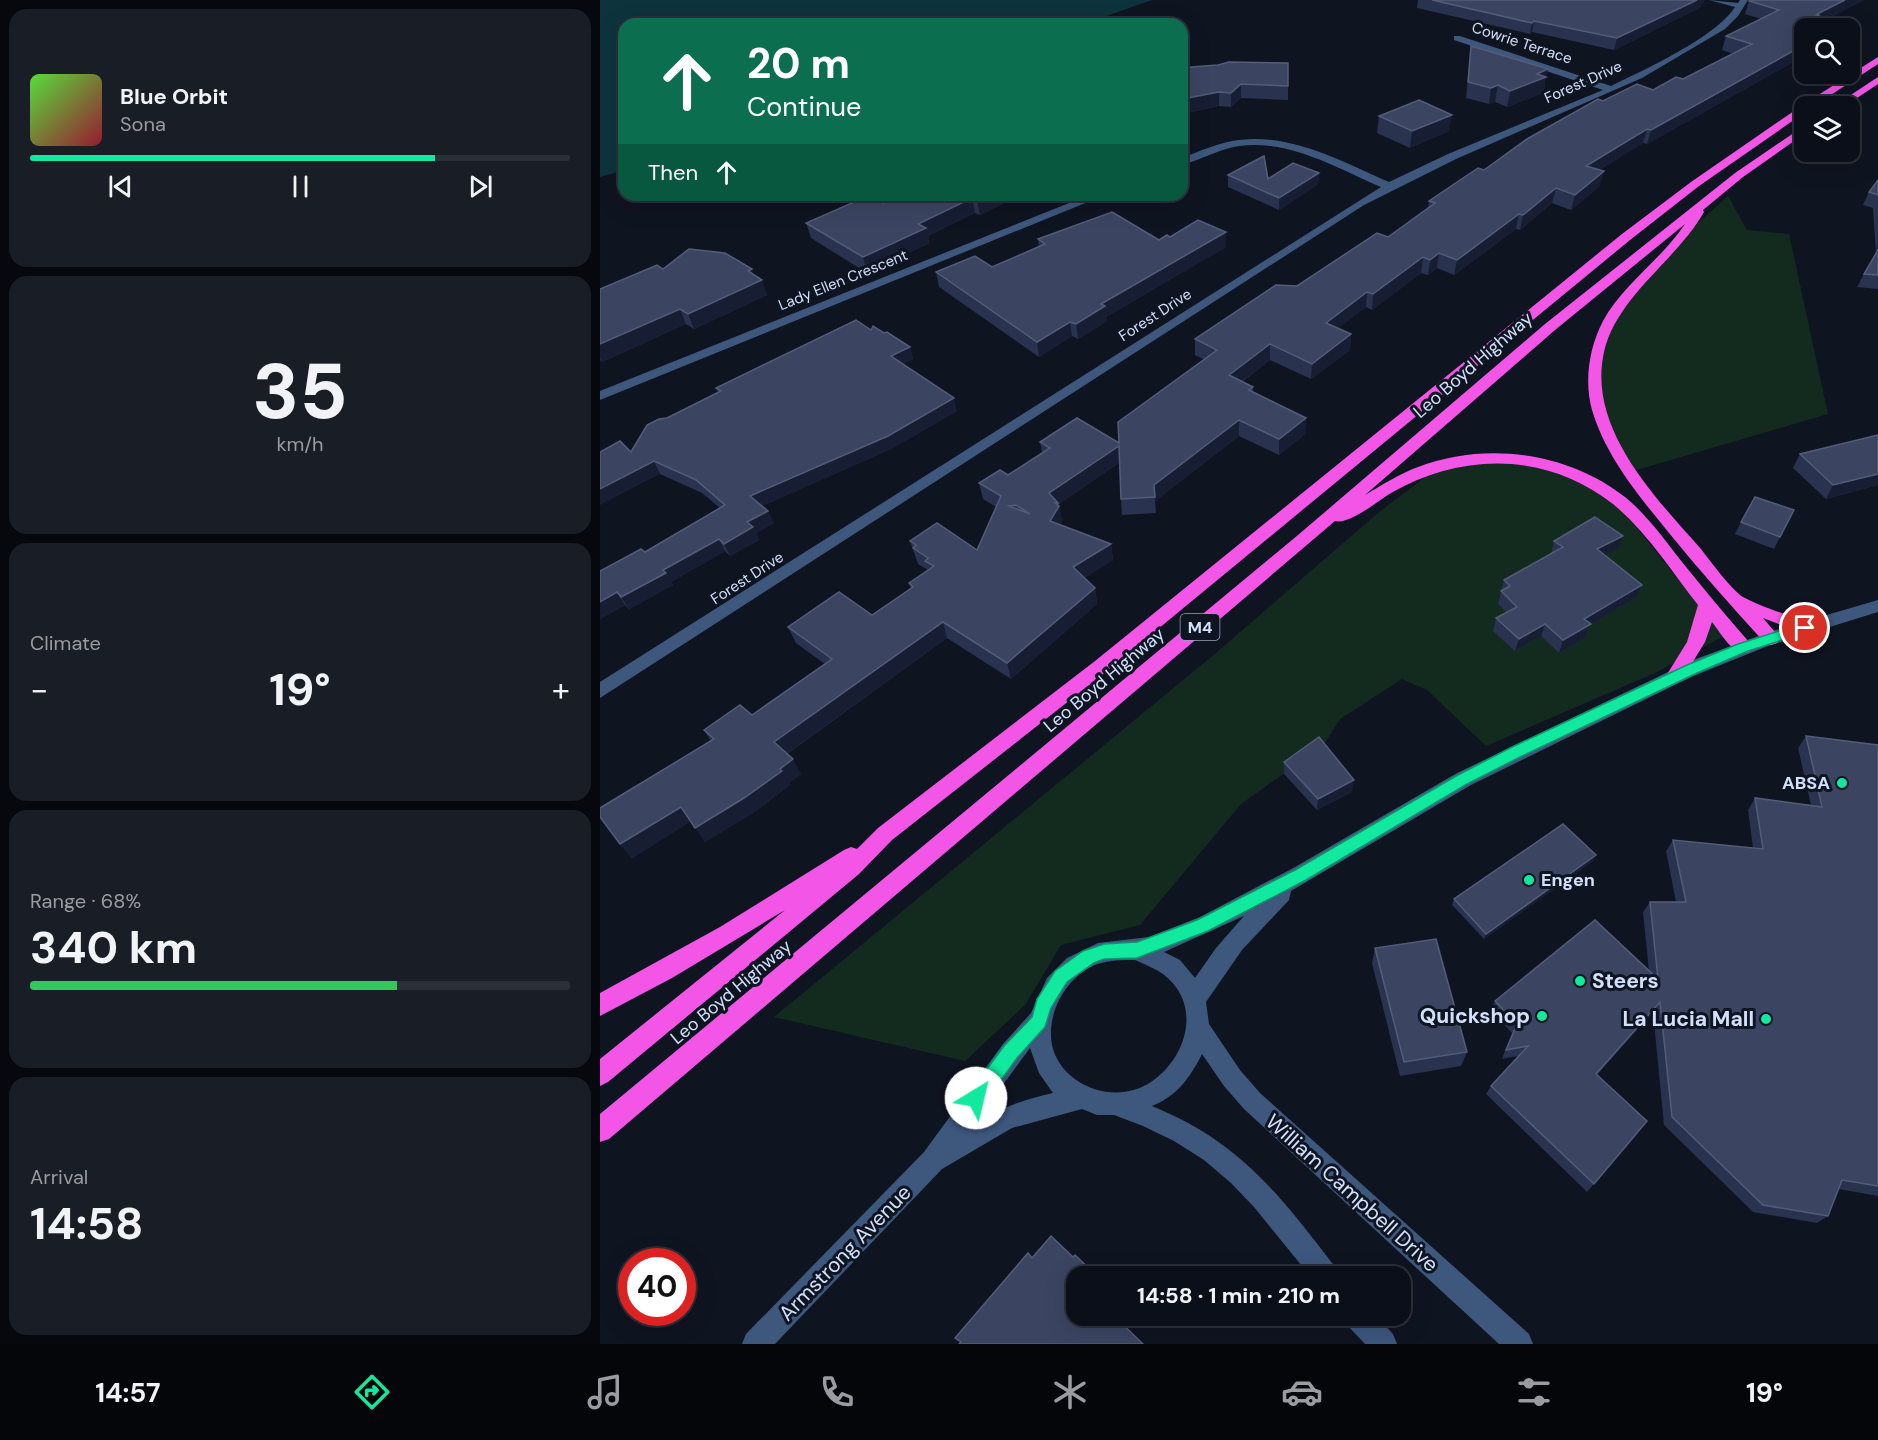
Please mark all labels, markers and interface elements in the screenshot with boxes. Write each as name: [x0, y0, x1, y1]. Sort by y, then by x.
street label: Cowrie Terrace: [1469, 17, 1575, 69]
map controls: [1794, 18, 1860, 162]
button: search: [1794, 18, 1860, 84]
text: 20 m: [747, 36, 850, 91]
icon: ahead: [648, 42, 726, 120]
street label: Forest Drive: [1541, 56, 1625, 108]
text: Blue Orbit: [120, 82, 228, 111]
text: Continue: [747, 89, 861, 124]
button: layers: [1794, 96, 1860, 162]
text: Sona: [120, 111, 166, 137]
icon: ahead: [710, 156, 743, 189]
text: Then: [648, 158, 698, 187]
icon: previous: [104, 170, 137, 203]
icon: pause: [284, 170, 317, 203]
icon: next: [464, 170, 497, 203]
street label: Lady Ellen Crescent: [775, 245, 911, 315]
street label: Forest Drive: [1115, 284, 1195, 346]
street label: Leo Boyd Highway: [1408, 306, 1538, 424]
text: 35: [252, 341, 348, 442]
text: km/h: [276, 431, 324, 457]
street label: Forest Drive: [707, 547, 787, 609]
pin: [1779, 602, 1830, 653]
icon: arrive: [1788, 611, 1821, 644]
road number: M4: [1180, 614, 1220, 640]
street label: Leo Boyd Highway: [1039, 622, 1169, 738]
text: Climate: [30, 630, 101, 656]
text: 19°: [269, 660, 331, 719]
text: −: [30, 668, 48, 711]
text: +: [552, 668, 570, 711]
place label: ABSA: [1782, 771, 1830, 795]
marker: ABSA: [1835, 776, 1849, 790]
place label: Engen: [1541, 868, 1595, 892]
marker: Engen: [1522, 873, 1536, 887]
text: Range · 68%: [30, 888, 141, 914]
text: 340 km: [30, 918, 197, 977]
street label: Leo Boyd Highway: [666, 934, 796, 1050]
place label: Steers: [1592, 967, 1659, 995]
marker: Steers: [1573, 974, 1587, 988]
place label: Quickshop: [1420, 1002, 1530, 1030]
place label: La Lucia Mall: [1623, 1005, 1754, 1033]
marker: Quickshop: [1535, 1009, 1549, 1023]
marker: La Lucia Mall: [1759, 1012, 1773, 1026]
position arrow: [944, 1066, 1008, 1130]
street label: William Campbell Drive: [1260, 1108, 1444, 1278]
text: Arrival: [30, 1164, 88, 1190]
street label: Armstrong Avenue: [773, 1179, 917, 1327]
text: 14:58: [30, 1194, 144, 1253]
speed limit sign: 40: [618, 1248, 696, 1326]
text: 14:58 · 1 min · 210 m: [1137, 1281, 1340, 1310]
icon: directions: [351, 1371, 393, 1413]
icon: music: [584, 1371, 626, 1413]
icon: phone: [816, 1371, 858, 1413]
icon: climate: [1049, 1371, 1091, 1413]
icon: car: [1281, 1371, 1323, 1413]
icon: filters: [1513, 1371, 1555, 1413]
text: 14:57: [95, 1375, 161, 1410]
text: 19°: [1746, 1375, 1783, 1410]

